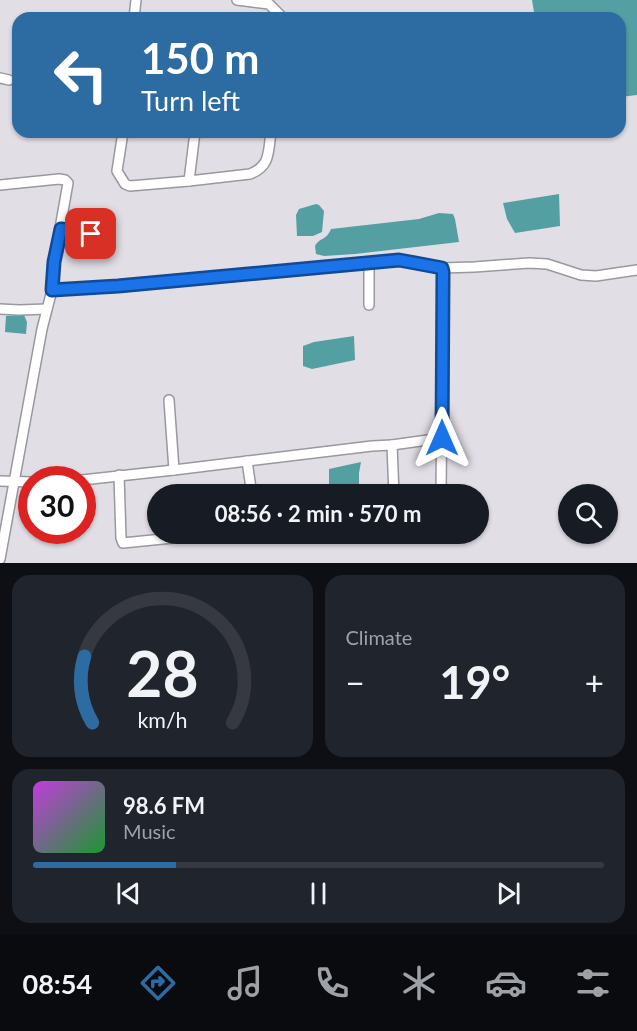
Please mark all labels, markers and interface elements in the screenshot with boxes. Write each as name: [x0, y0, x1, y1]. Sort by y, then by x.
text: 150 m: [141, 33, 259, 83]
icon: left: [42, 36, 120, 114]
text: Turn left: [141, 84, 240, 117]
pin: [65, 208, 116, 259]
icon: arrive: [74, 217, 107, 250]
position arrow: [410, 406, 474, 470]
speed limit sign: 30: [18, 466, 96, 544]
map controls: [558, 484, 618, 544]
button: search: [558, 484, 618, 544]
text: 08:56 · 2 min · 570 m: [215, 500, 421, 527]
text: Climate: [346, 625, 412, 649]
text: 28: [126, 635, 198, 710]
text: 19°: [439, 655, 510, 709]
text: −: [346, 662, 365, 702]
text: +: [585, 662, 604, 702]
text: km/h: [137, 707, 187, 733]
text: 98.6 FM: [123, 792, 205, 819]
text: Music: [123, 819, 176, 843]
icon: previous: [112, 877, 145, 910]
icon: pause: [302, 877, 335, 910]
icon: next: [492, 877, 525, 910]
icon: directions: [137, 962, 179, 1004]
icon: music: [224, 962, 266, 1004]
icon: phone: [311, 962, 353, 1004]
icon: climate: [398, 962, 440, 1004]
icon: car: [485, 962, 527, 1004]
icon: filters: [572, 962, 614, 1004]
text: 08:54: [23, 967, 92, 1000]

